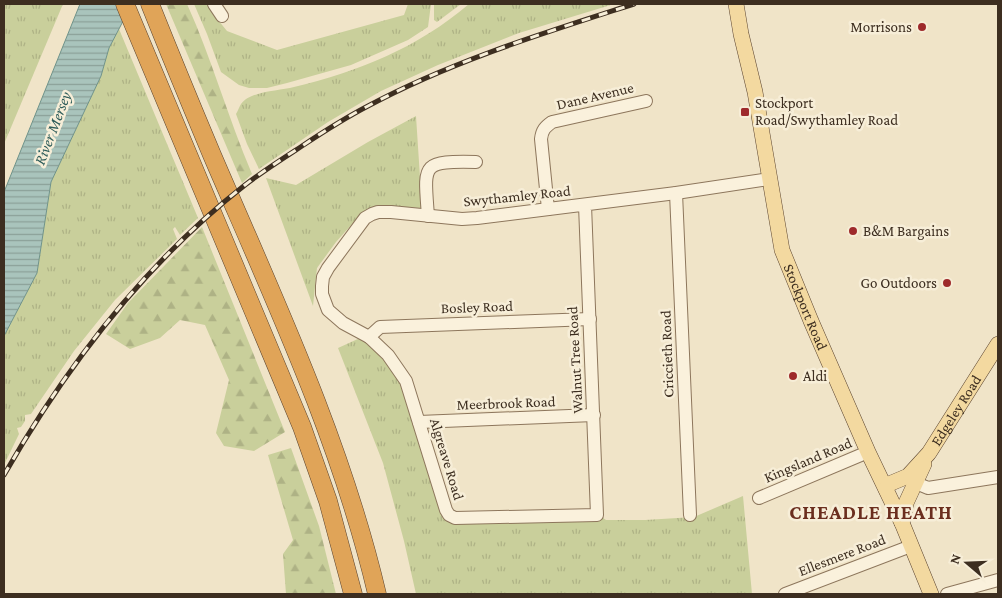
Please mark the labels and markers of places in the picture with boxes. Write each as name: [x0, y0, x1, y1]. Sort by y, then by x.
place label: Morrisons: [850, 19, 912, 35]
marker: Morrisons: [916, 21, 928, 33]
place label: Stockport Road/Swythamley Road: [755, 95, 898, 129]
marker: Stockport Road/Swythamley Road: [739, 106, 751, 118]
place label: B&M Bargains: [863, 223, 949, 240]
marker: B&M Bargains: [847, 225, 859, 237]
place label: Go Outdoors: [860, 275, 937, 291]
marker: Go Outdoors: [941, 277, 953, 289]
place label: Aldi: [803, 368, 827, 384]
marker: Aldi: [787, 370, 799, 382]

